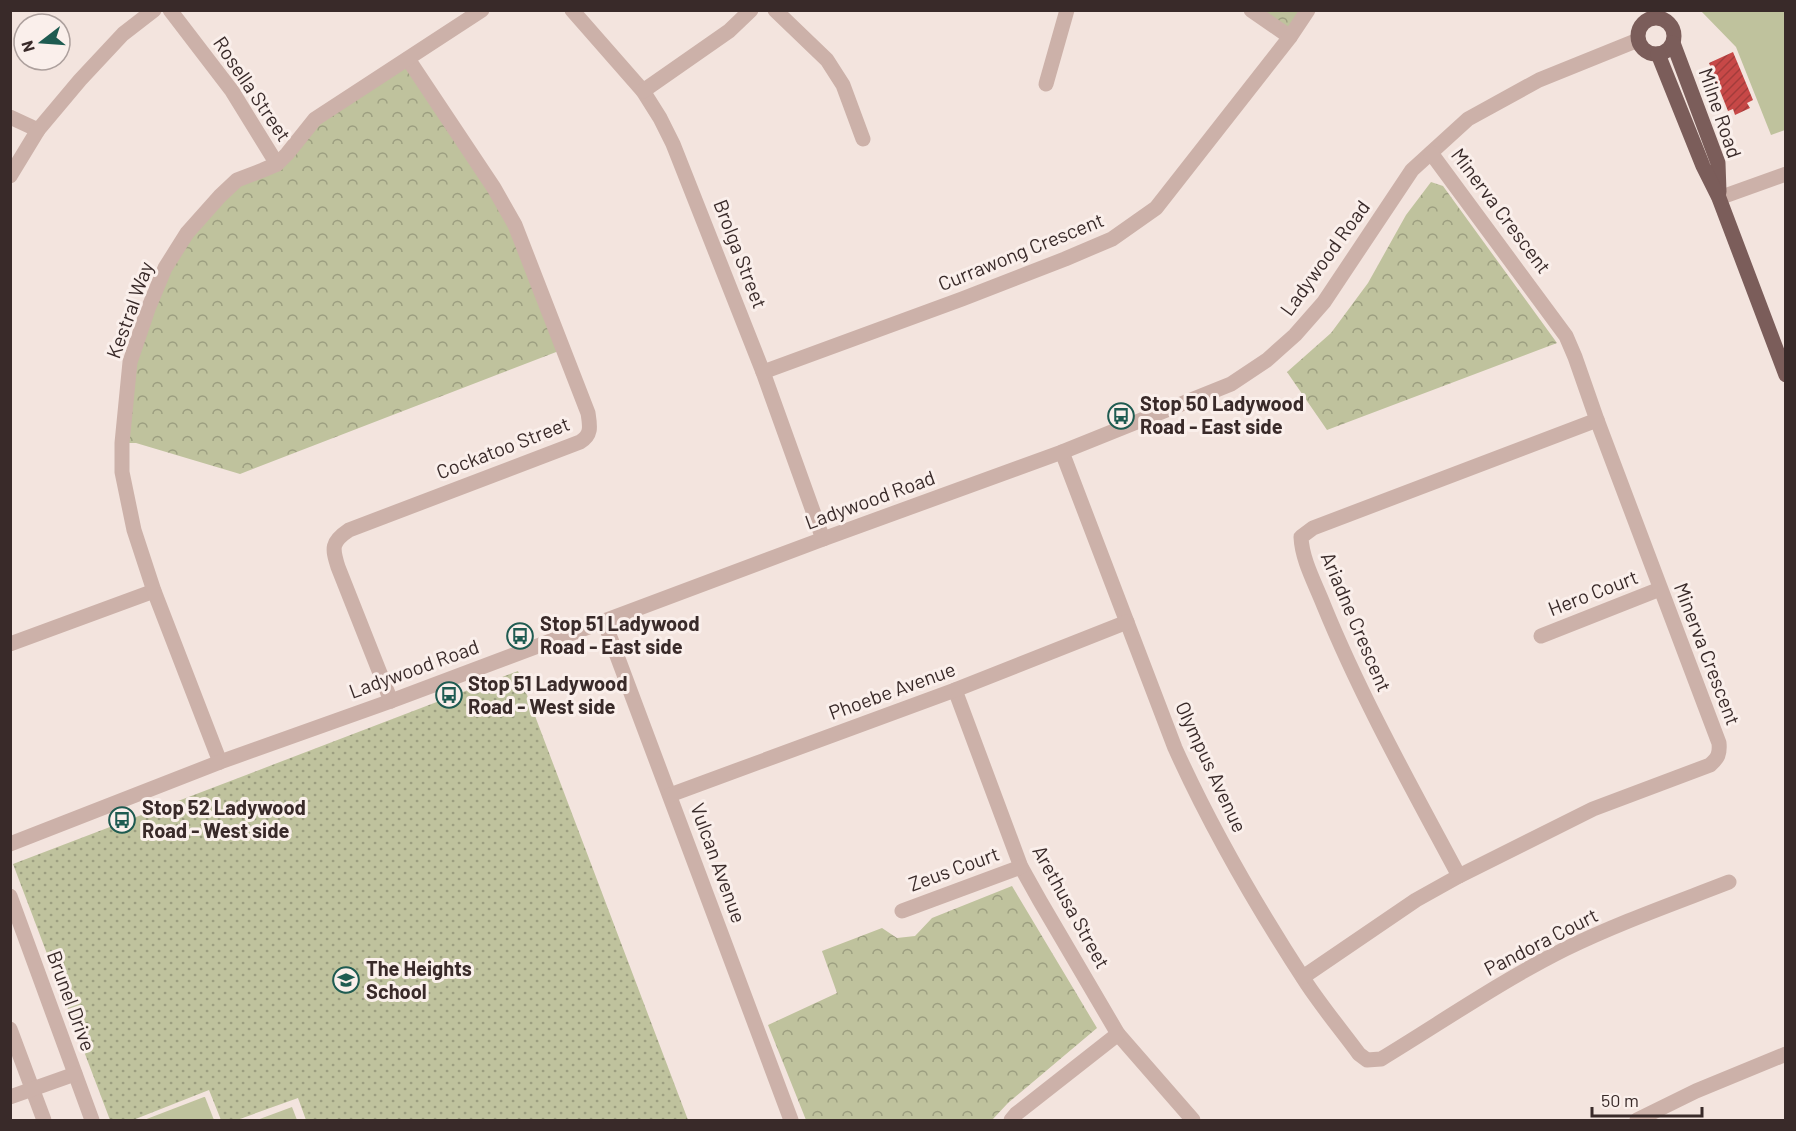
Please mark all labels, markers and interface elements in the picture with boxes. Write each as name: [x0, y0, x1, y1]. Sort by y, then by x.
north arrow: [12, 12, 72, 72]
street label: Rosella Street: [209, 31, 297, 145]
text: N: [17, 39, 38, 54]
street label: Milne Road: [1694, 65, 1748, 161]
street label: Minerva Crescent: [1447, 143, 1557, 278]
street label: Ladywood Road: [1274, 195, 1374, 320]
street label: Brolga Street: [709, 196, 773, 312]
street label: Currawong Crescent: [934, 207, 1107, 295]
street label: Kestral Way: [100, 258, 158, 361]
place label: Stop 50 Ladywood Road - East side: [1140, 391, 1304, 438]
bus stop icon: Stop 50 Ladywood Road - East side: [1106, 401, 1136, 431]
street label: Cockatoo Street: [433, 411, 573, 483]
street label: Ladywood Road: [801, 464, 938, 534]
street label: Ariadne Crescent: [1317, 548, 1397, 695]
street label: Hero Court: [1544, 564, 1641, 620]
street label: Minerva Crescent: [1670, 579, 1746, 728]
place label: Stop 51 Ladywood Road - East side: [540, 611, 700, 658]
bus stop icon: Stop 51 Ladywood Road - East side: [505, 621, 535, 651]
street label: Ladywood Road: [345, 633, 482, 703]
street label: Phoebe Avenue: [825, 656, 958, 724]
place label: Stop 51 Ladywood Road - West side: [468, 671, 628, 718]
bus stop icon: Stop 51 Ladywood Road - West side: [434, 680, 464, 710]
street label: Olympus Avenue: [1171, 697, 1253, 836]
place label: Stop 52 Ladywood Road - West side: [142, 795, 306, 842]
street label: Vulcan Avenue: [686, 799, 752, 926]
bus stop icon: Stop 52 Ladywood Road - West side: [107, 805, 137, 835]
street label: Zeus Court: [905, 841, 1002, 896]
street label: Arethusa Street: [1028, 841, 1116, 972]
street label: Pandora Court: [1480, 902, 1601, 980]
street label: Brunel Drive: [43, 947, 101, 1054]
place label: The Heights School: [366, 956, 472, 1003]
school or university icon: The Heights School: [331, 965, 361, 995]
scale bar: [1592, 1080, 1702, 1118]
text: 50 m: [1601, 1089, 1639, 1111]

